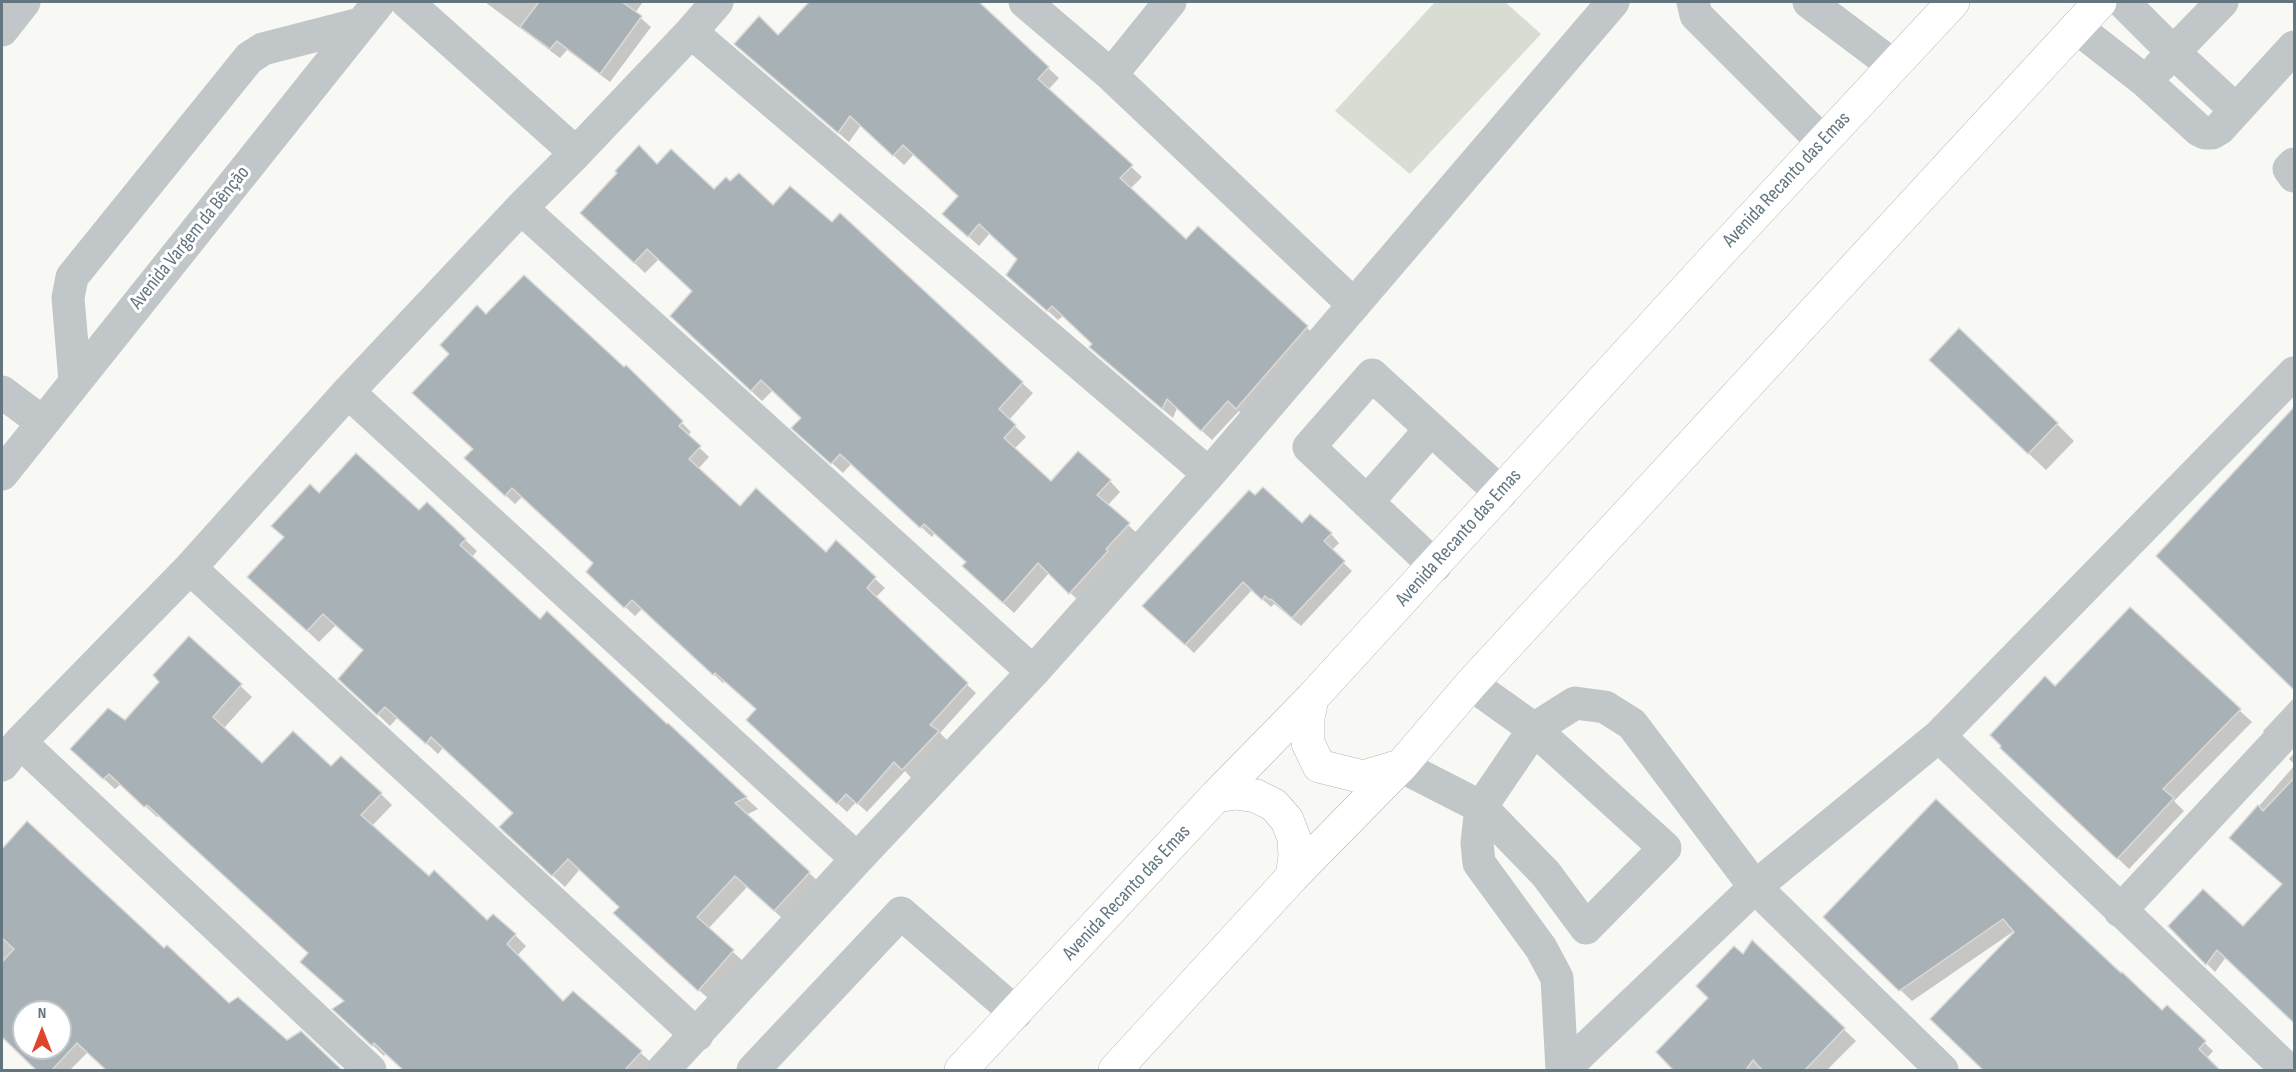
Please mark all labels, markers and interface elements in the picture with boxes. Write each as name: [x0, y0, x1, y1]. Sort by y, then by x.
street label: Avenida Recanto das Emas: [1718, 107, 1856, 253]
street label: Avenida Vargem da Bênção: [125, 162, 255, 314]
street label: Avenida Recanto das Emas: [1391, 464, 1527, 612]
street label: Avenida Recanto das Emas: [1058, 820, 1196, 966]
north arrow: [12, 1000, 72, 1060]
text: N: [38, 1004, 46, 1023]

